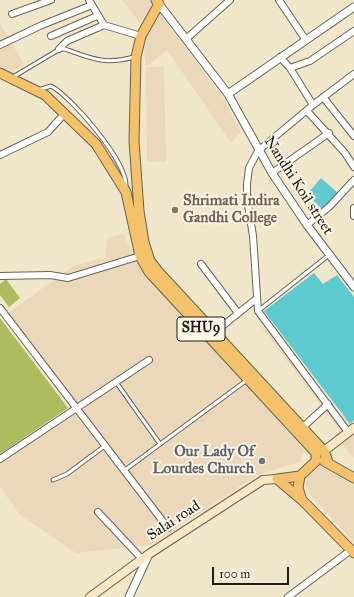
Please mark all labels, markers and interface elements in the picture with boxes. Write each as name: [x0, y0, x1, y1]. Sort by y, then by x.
street label: Nandhi Koil street: [259, 133, 337, 239]
place label: Shrimati Indira Gandhi College: [183, 192, 279, 227]
marker: Shrimati Indira Gandhi College: [170, 205, 180, 215]
road number: SHU9: [177, 317, 225, 341]
place label: Our Lady Of Lourdes Church: [153, 443, 254, 478]
marker: Our Lady Of Lourdes Church: [257, 456, 267, 466]
street label: Salai road: [144, 497, 204, 545]
scale bar: [214, 559, 291, 585]
text: 100 m: [219, 567, 250, 581]

